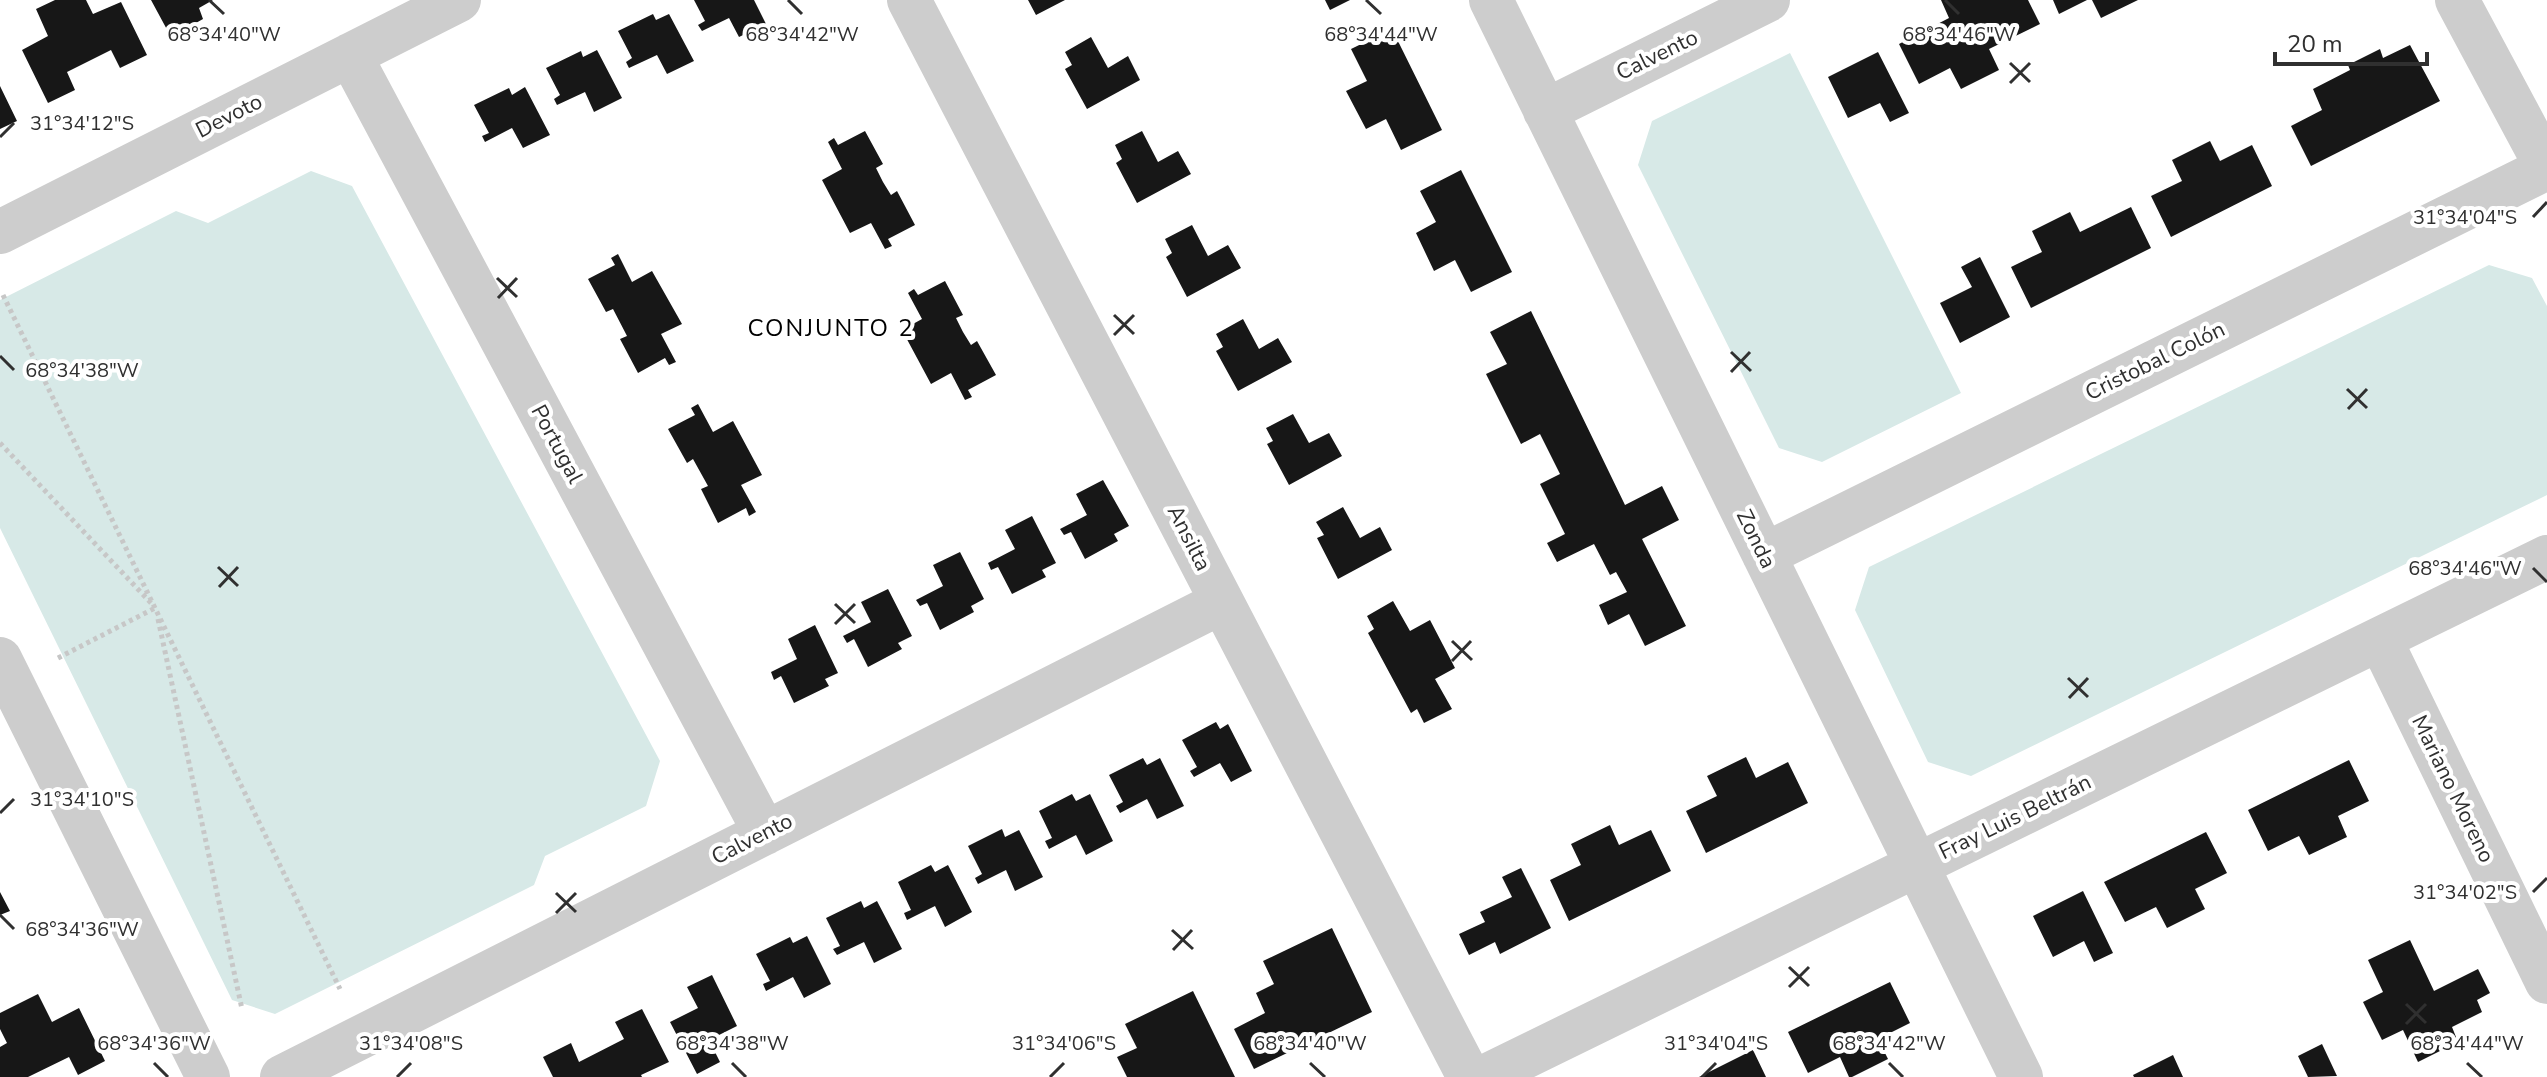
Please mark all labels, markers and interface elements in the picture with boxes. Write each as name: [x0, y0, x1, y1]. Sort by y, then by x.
scale bar: [2275, 16, 2427, 66]
text: 68°34'40"W: [167, 21, 281, 48]
text: 68°34'42"W: [745, 21, 859, 48]
text: 68°34'44"W: [1324, 21, 1438, 48]
text: 68°34'46"W: [1902, 21, 2016, 48]
street label: Calvento: [1611, 22, 1703, 88]
text: 20 m: [2287, 28, 2343, 60]
street label: Devoto: [191, 87, 267, 145]
text: 31°34'12"S: [30, 110, 134, 137]
text: 31°34'04"S: [2413, 204, 2517, 231]
district label: CONJUNTO 2: [747, 312, 915, 344]
street label: Cristobal Colón: [2080, 314, 2230, 408]
text: 68°34'38"W: [25, 357, 139, 384]
street label: Portugal: [524, 399, 590, 489]
street label: Ansilta: [1160, 500, 1218, 576]
street label: Zonda: [1729, 505, 1783, 573]
text: 68°34'46"W: [2408, 555, 2522, 582]
street label: Mariano Moreno: [2404, 710, 2502, 868]
street label: Fray Luis Beltrán: [1934, 767, 2096, 867]
text: 31°34'10"S: [30, 786, 134, 813]
street label: Calvento: [706, 806, 798, 872]
text: 31°34'02"S: [2413, 879, 2517, 906]
text: 68°34'36"W: [25, 916, 139, 943]
text: 68°34'36"W: [97, 1030, 211, 1057]
text: 31°34'08"S: [359, 1030, 463, 1057]
text: 68°34'38"W: [675, 1030, 789, 1057]
text: 31°34'06"S: [1012, 1030, 1116, 1057]
text: 68°34'40"W: [1253, 1030, 1367, 1057]
text: 31°34'04"S: [1664, 1030, 1768, 1057]
text: 68°34'42"W: [1832, 1030, 1946, 1057]
text: 68°34'44"W: [2410, 1030, 2524, 1057]

